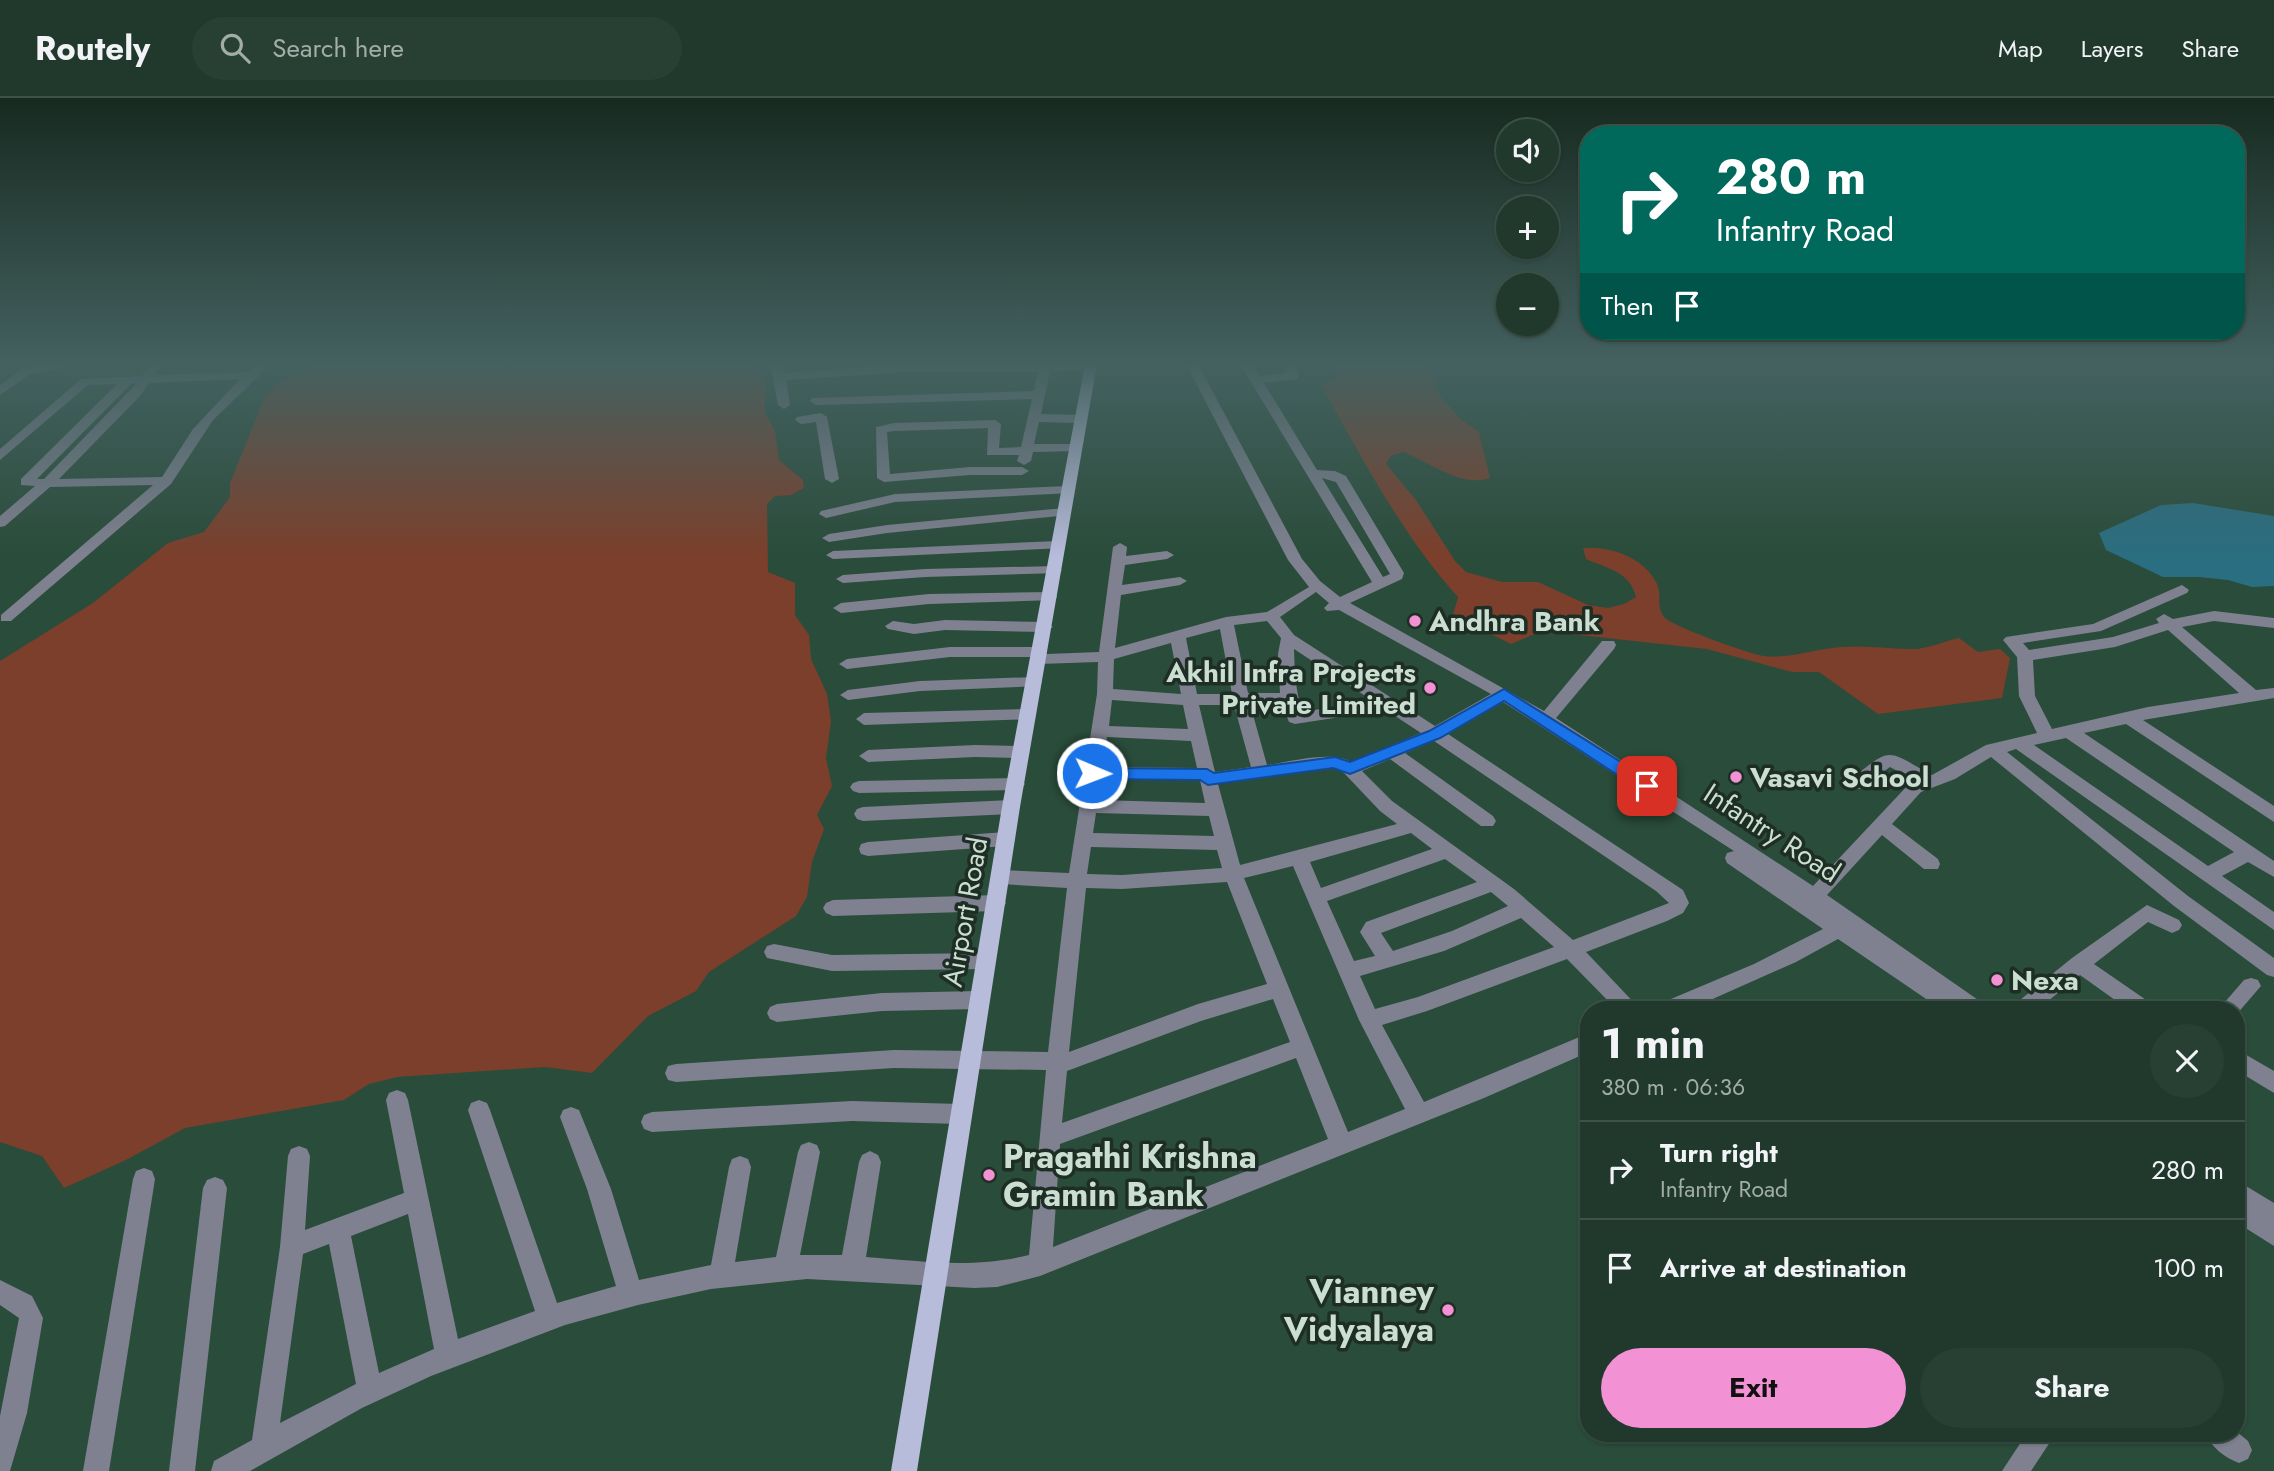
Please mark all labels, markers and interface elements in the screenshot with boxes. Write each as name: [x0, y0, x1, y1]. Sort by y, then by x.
search box: [192, 17, 682, 80]
text: Routely: [35, 25, 150, 72]
icon: search: [216, 29, 254, 67]
text: Search here: [272, 29, 404, 67]
text: Map: [1998, 31, 2043, 66]
text: Layers: [2081, 31, 2143, 66]
text: Share: [2181, 31, 2239, 66]
map controls: [1496, 119, 1559, 336]
button: sound: [1496, 119, 1559, 182]
text: 280 m: [1716, 142, 1866, 212]
icon: right: [1601, 154, 1692, 245]
button: +: [1496, 196, 1559, 259]
text: Infantry Road: [1716, 207, 1894, 253]
button: −: [1496, 273, 1559, 336]
text: Then: [1601, 287, 1654, 325]
icon: arrive: [1668, 287, 1706, 325]
place label: Andhra Bank: [1428, 601, 1600, 642]
marker: Andhra Bank: [1407, 613, 1423, 629]
place label: Akhil Infra Projects Private Limited: [1165, 652, 1416, 725]
marker: Akhil Infra Projects Private Limited: [1422, 680, 1438, 696]
position arrow: [1055, 736, 1129, 810]
pin: [1617, 756, 1677, 816]
place label: Vasavi School: [1749, 757, 1929, 798]
icon: arrive: [1628, 767, 1666, 805]
marker: Vasavi School: [1728, 769, 1744, 785]
street label: Infantry Road: [1695, 773, 1849, 893]
street label: Airport Road: [932, 834, 998, 990]
place label: Nexa: [2011, 960, 2079, 1001]
marker: Nexa: [1989, 972, 2005, 988]
text: 1 min: [1601, 1013, 1705, 1074]
button: close: [2150, 1024, 2224, 1098]
text: 380 m · 06:36: [1601, 1070, 1745, 1104]
place label: Pragathi Krishna Gramin Bank: [1003, 1133, 1257, 1218]
text: Turn right: [1660, 1134, 1778, 1172]
icon: right: [1601, 1151, 1639, 1189]
text: 280 m: [2151, 1151, 2224, 1189]
marker: Pragathi Krishna Gramin Bank: [981, 1167, 997, 1183]
text: Infantry Road: [1660, 1172, 1788, 1206]
icon: arrive: [1601, 1249, 1639, 1287]
text: Arrive at destination: [1660, 1249, 1907, 1287]
text: 100 m: [2153, 1249, 2224, 1287]
place label: Vianney Vidyalaya: [1283, 1268, 1435, 1353]
marker: Vianney Vidyalaya: [1440, 1302, 1456, 1318]
button: Exit: [1601, 1348, 1906, 1428]
button: Share: [1920, 1348, 2224, 1428]

